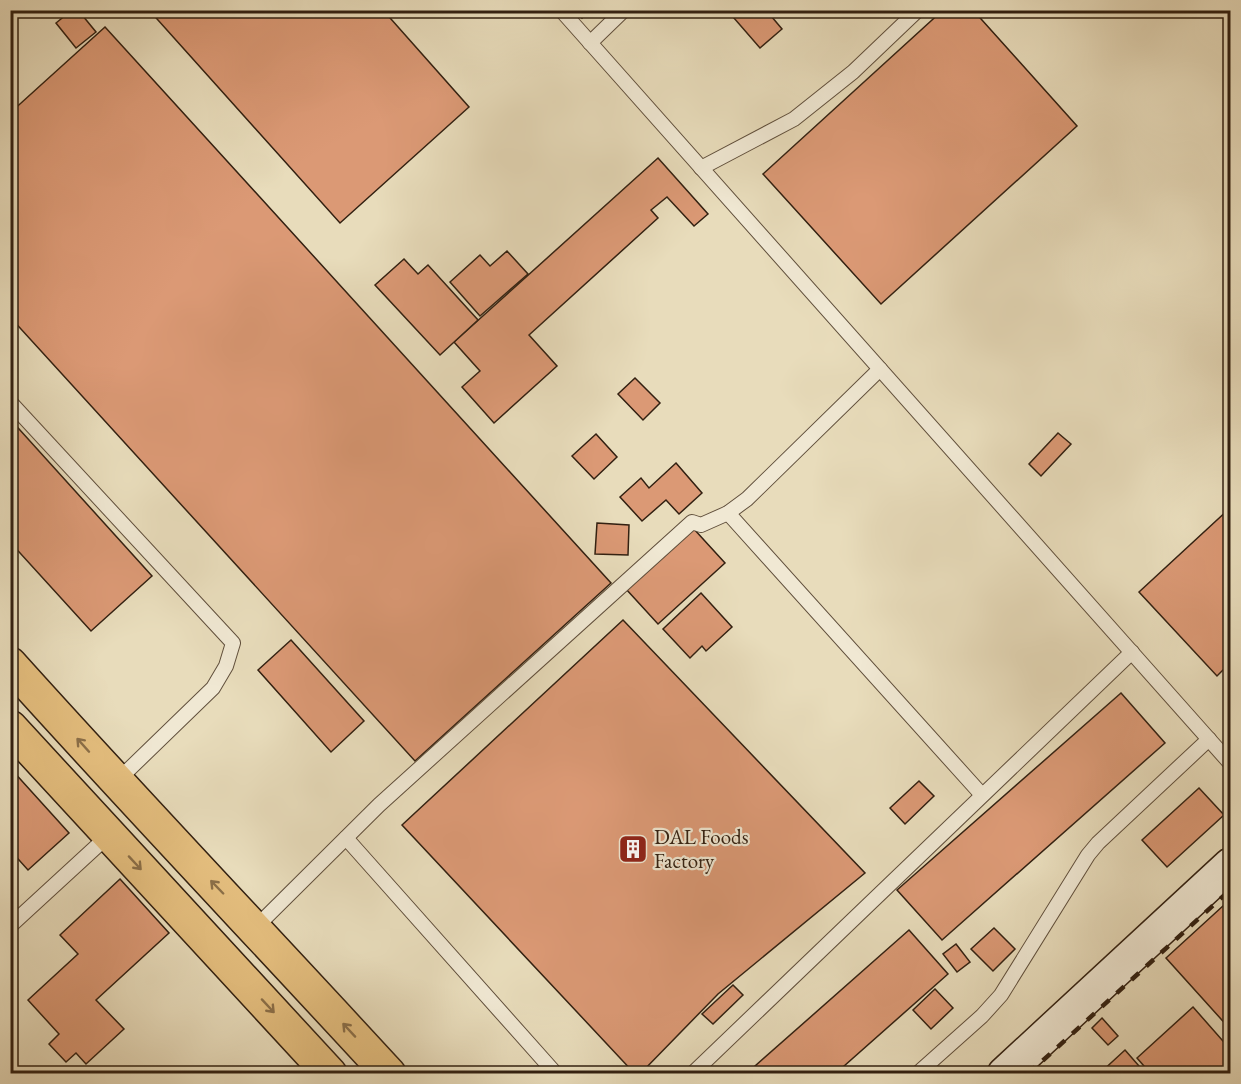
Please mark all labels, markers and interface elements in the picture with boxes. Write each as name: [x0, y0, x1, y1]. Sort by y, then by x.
one-way arrow: [76, 738, 90, 753]
place label: DAL Foods Factory: [654, 823, 749, 874]
building icon: DAL Foods Factory: [617, 833, 649, 865]
one-way arrow: [128, 855, 142, 870]
one-way arrow: [209, 880, 224, 895]
one-way arrow: [261, 999, 275, 1014]
one-way arrow: [342, 1023, 356, 1038]

